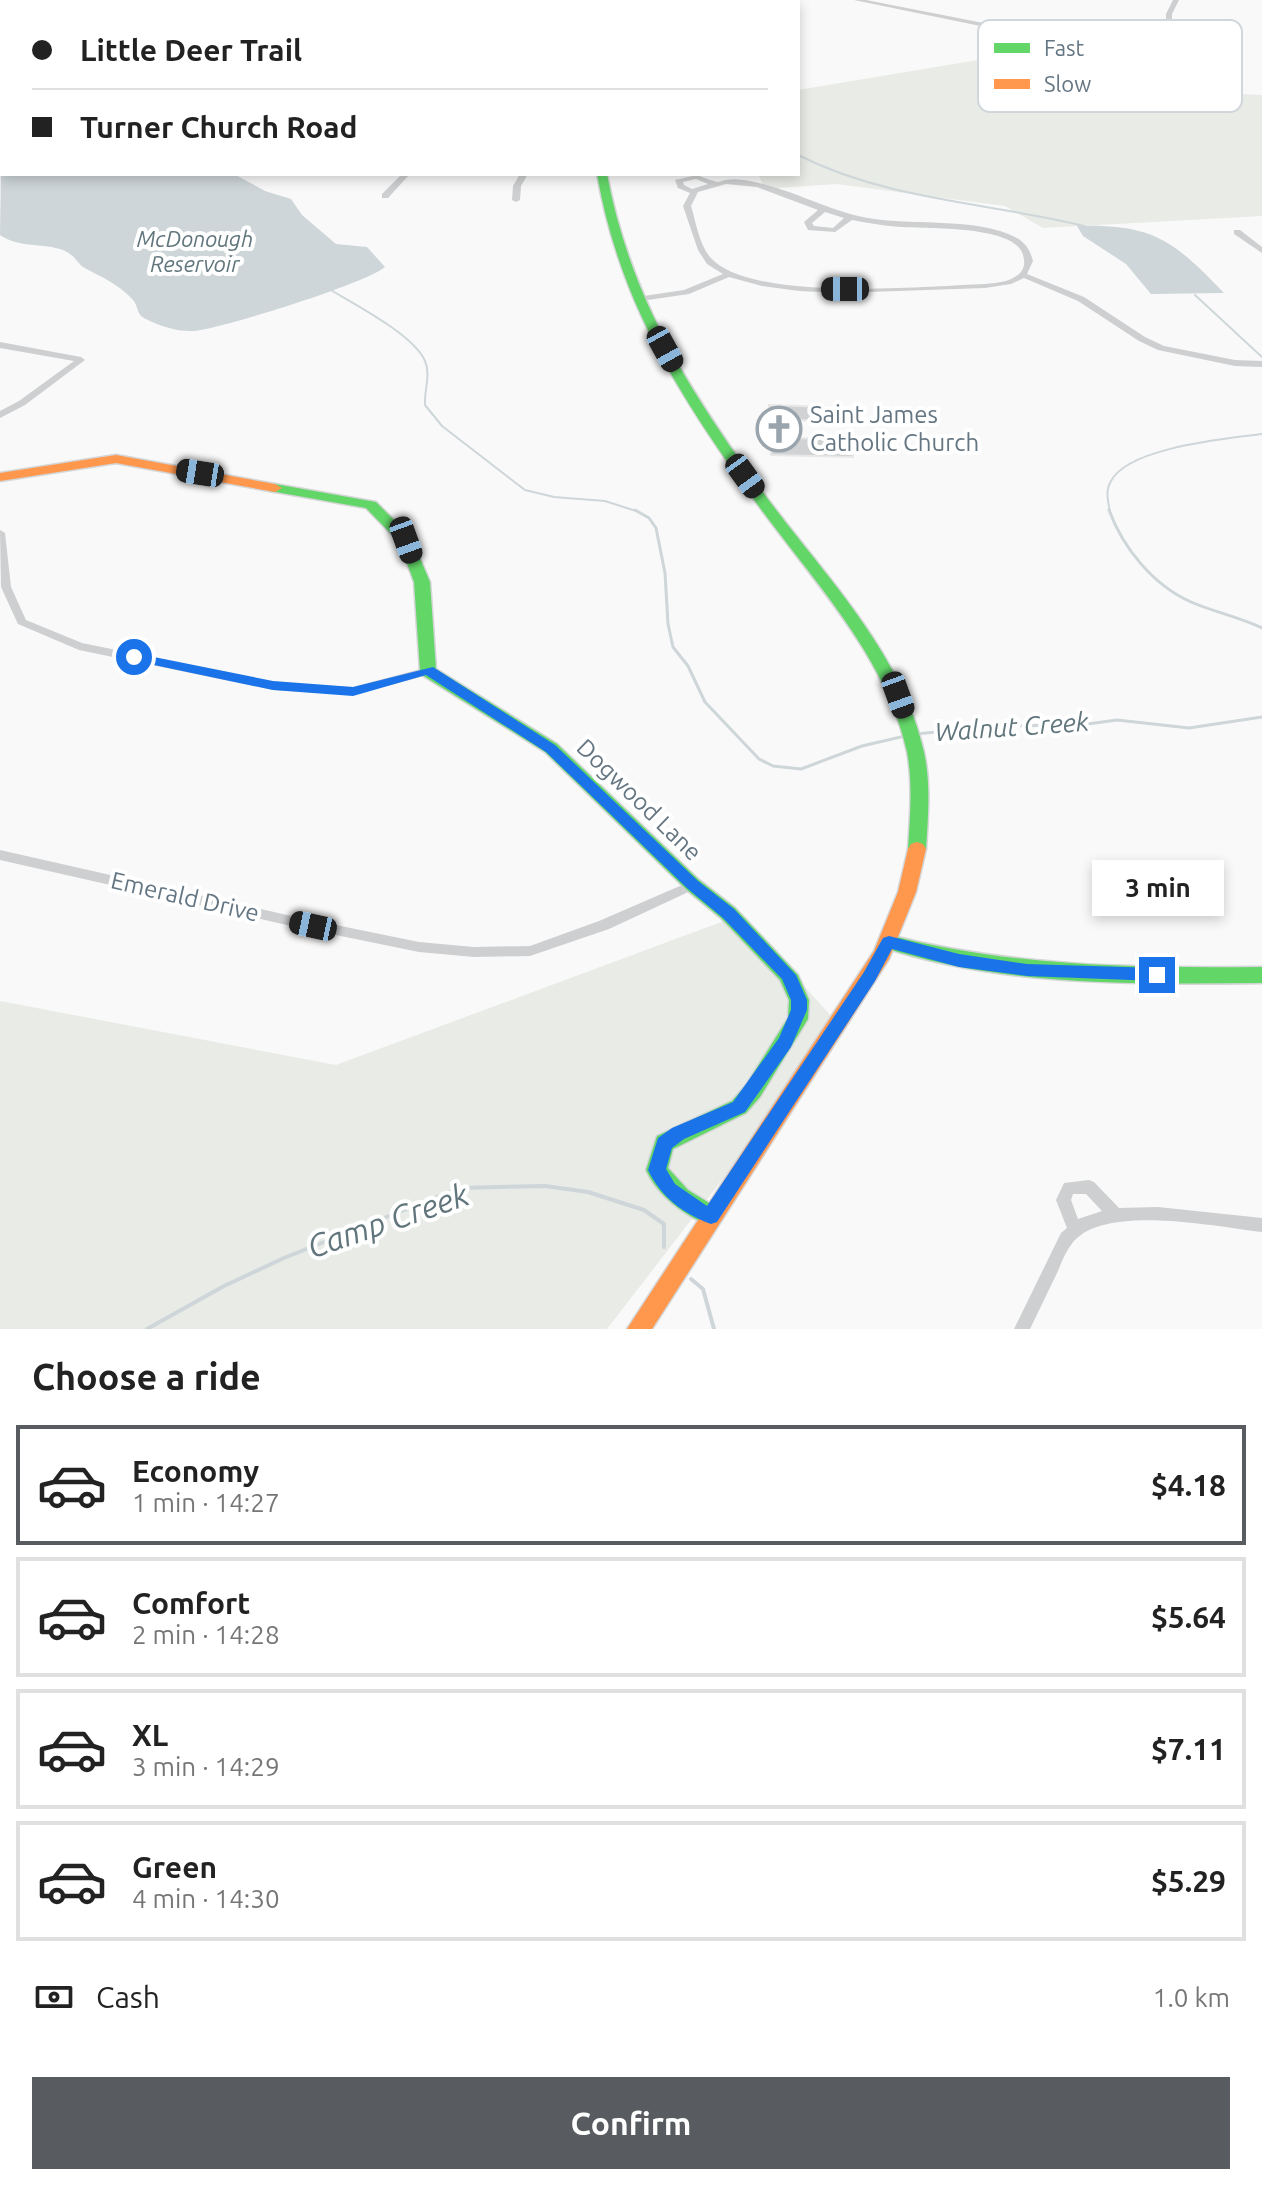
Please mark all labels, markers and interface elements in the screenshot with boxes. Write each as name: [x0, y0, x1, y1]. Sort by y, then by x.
legend: [978, 20, 1242, 112]
text: Little Deer Trail: [80, 33, 302, 67]
text: Fast: [1044, 35, 1085, 60]
text: Slow: [1044, 71, 1091, 96]
text: Turner Church Road: [80, 110, 358, 144]
water label: McDonough Reservoir: [137, 226, 253, 276]
car: [821, 277, 869, 301]
car: [643, 322, 687, 376]
place label: Saint James Catholic Church: [810, 401, 979, 456]
church icon: Saint James Catholic Church: [755, 405, 803, 453]
car: [721, 450, 769, 502]
car: [174, 457, 226, 489]
car: [387, 513, 425, 567]
route start: [116, 639, 152, 675]
car: [879, 668, 917, 722]
water label: Walnut Creek: [934, 707, 1091, 746]
street label: Dogwood Lane: [572, 733, 707, 866]
callout: 3 min: [1091, 859, 1223, 915]
street label: Emerald Drive: [108, 866, 262, 927]
text: 3 min: [1125, 873, 1191, 902]
car: [287, 909, 339, 943]
route end: [1139, 957, 1175, 993]
water label: Camp Creek: [302, 1175, 474, 1265]
text: Choose a ride: [32, 1356, 261, 1397]
icon: car: [36, 1449, 108, 1521]
text: Economy: [132, 1454, 259, 1488]
text: $4.18: [1151, 1468, 1226, 1502]
text: 1 min · 14:27: [132, 1488, 280, 1517]
icon: car: [36, 1581, 108, 1653]
text: Comfort: [132, 1586, 250, 1620]
text: $5.64: [1151, 1600, 1226, 1634]
text: 2 min · 14:28: [132, 1620, 280, 1649]
icon: car: [36, 1713, 108, 1785]
text: XL: [132, 1718, 168, 1752]
text: $7.11: [1151, 1732, 1226, 1766]
text: 3 min · 14:29: [132, 1752, 280, 1781]
icon: car: [36, 1845, 108, 1917]
text: Green: [132, 1850, 217, 1884]
text: $5.29: [1151, 1864, 1226, 1898]
text: 4 min · 14:30: [132, 1884, 280, 1913]
icon: cash: [32, 1975, 76, 2019]
text: Cash: [96, 1980, 160, 2014]
text: 1.0 km: [1153, 1983, 1230, 2012]
button: Confirm: [32, 2077, 1230, 2169]

